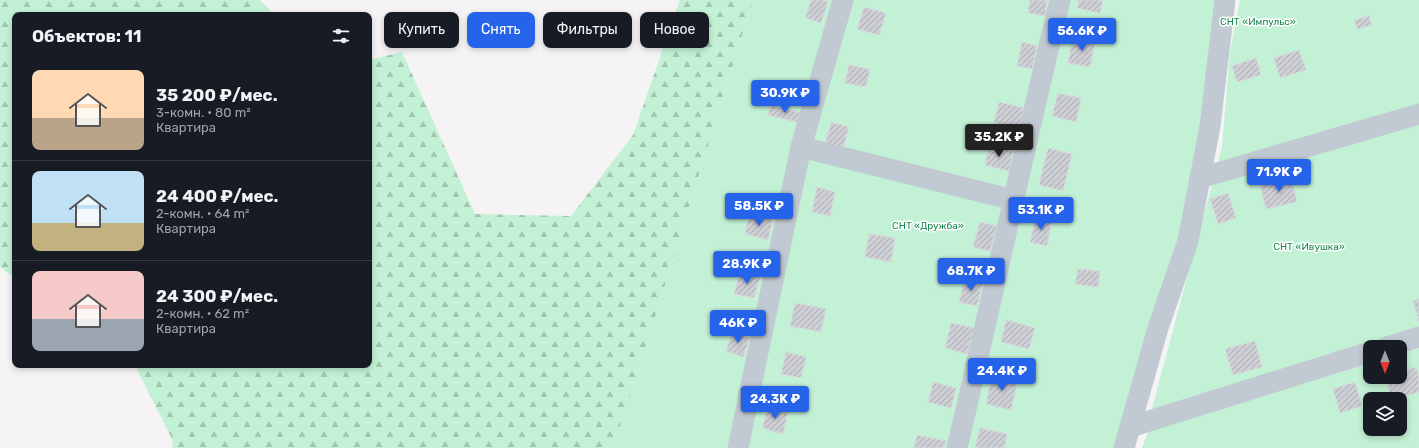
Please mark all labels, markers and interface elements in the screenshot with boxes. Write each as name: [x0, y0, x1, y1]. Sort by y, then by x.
chip: Купить: [384, 12, 459, 48]
chip: Снять: [467, 12, 535, 48]
chip: Фильтры: [543, 12, 632, 48]
chip: Новое: [640, 12, 709, 48]
park label: СНТ «Импульс»: [1220, 16, 1296, 28]
pin: 56.6K ₽: [1045, 18, 1119, 52]
text: 56.6K ₽: [1057, 23, 1107, 38]
icon: filters: [330, 25, 352, 47]
text: Объектов: 11: [32, 26, 141, 46]
pin: 30.9K ₽: [748, 80, 822, 114]
text: 35 200 ₽/мес.: [156, 85, 277, 105]
text: 30.9K ₽: [760, 85, 810, 100]
icon: home: [64, 86, 112, 134]
text: 3-комн. · 80 m²: [156, 105, 251, 120]
text: Квартира: [156, 120, 216, 135]
pin: 35.2K ₽: [962, 124, 1036, 158]
text: 35.2K ₽: [974, 129, 1024, 144]
pin: 71.9K ₽: [1242, 159, 1316, 193]
text: 71.9K ₽: [1256, 164, 1302, 179]
text: 24 400 ₽/мес.: [156, 186, 278, 206]
icon: home: [64, 187, 112, 235]
pin: 58.5K ₽: [722, 193, 796, 227]
pin: 53.1K ₽: [1004, 197, 1078, 231]
text: 58.5K ₽: [734, 198, 784, 213]
text: 53.1K ₽: [1018, 202, 1064, 217]
text: 2-комн. · 64 m²: [156, 206, 250, 221]
park label: СНТ «Дружба»: [892, 220, 964, 232]
text: Квартира: [156, 221, 216, 236]
park label: СНТ «Ивушка»: [1273, 241, 1345, 253]
pin: 28.9K ₽: [710, 251, 784, 285]
text: 28.9K ₽: [722, 256, 772, 271]
pin: 68.7K ₽: [934, 258, 1008, 292]
text: 68.7K ₽: [947, 263, 995, 278]
text: 24 300 ₽/мес.: [156, 286, 278, 306]
icon: home: [64, 287, 112, 335]
text: 2-комн. · 62 m²: [156, 306, 249, 321]
pin: 46K ₽: [710, 310, 766, 344]
text: 46K ₽: [719, 315, 757, 330]
text: Квартира: [156, 321, 216, 336]
north arrow: [1363, 340, 1407, 384]
map controls: [1363, 340, 1407, 436]
pin: 24.4K ₽: [965, 358, 1039, 392]
text: 24.4K ₽: [977, 363, 1027, 378]
pin: 24.3K ₽: [738, 386, 812, 420]
text: 24.3K ₽: [750, 391, 800, 406]
button: layers: [1363, 392, 1407, 436]

